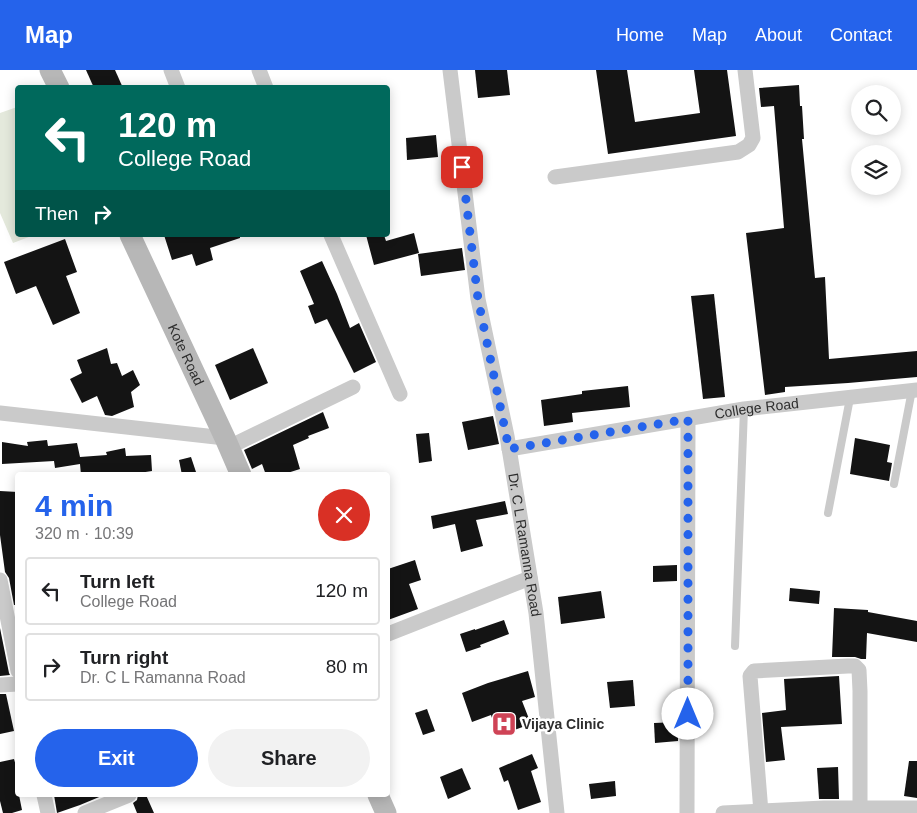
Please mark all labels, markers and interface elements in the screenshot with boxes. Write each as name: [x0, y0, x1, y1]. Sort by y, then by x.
text: Map: [25, 21, 73, 48]
text: Home: [616, 25, 664, 45]
text: Map: [692, 25, 727, 45]
text: About: [755, 25, 802, 45]
text: Contact: [830, 25, 892, 45]
map controls: [851, 85, 901, 195]
button: search: [851, 85, 901, 135]
icon: left: [35, 105, 100, 170]
text: 120 m: [118, 105, 217, 144]
button: layers: [851, 145, 901, 195]
text: College Road: [118, 146, 251, 171]
pin: [441, 146, 483, 188]
icon: arrive: [448, 153, 476, 181]
icon: right: [88, 200, 116, 228]
text: Then: [35, 203, 78, 224]
street label: Kote Road: [165, 321, 207, 388]
street label: College Road: [713, 395, 800, 422]
street label: Dr. C L Ramanna Road: [505, 472, 544, 618]
text: 4 min: [35, 489, 113, 522]
button: close: [318, 489, 370, 541]
text: 320 m · 10:39: [35, 525, 134, 542]
text: Turn left: [80, 571, 155, 592]
icon: left: [37, 577, 65, 605]
text: 120 m: [315, 580, 368, 601]
text: College Road: [80, 593, 177, 610]
text: Turn right: [80, 647, 168, 668]
icon: right: [37, 653, 65, 681]
text: 80 m: [326, 656, 368, 677]
text: Dr. C L Ramanna Road: [80, 669, 246, 686]
position arrow: [661, 687, 713, 739]
hospital icon: Vijaya Clinic: [491, 711, 517, 737]
place label: Vijaya Clinic: [522, 716, 604, 732]
button: Exit: [35, 729, 198, 787]
button: Share: [208, 729, 370, 787]

